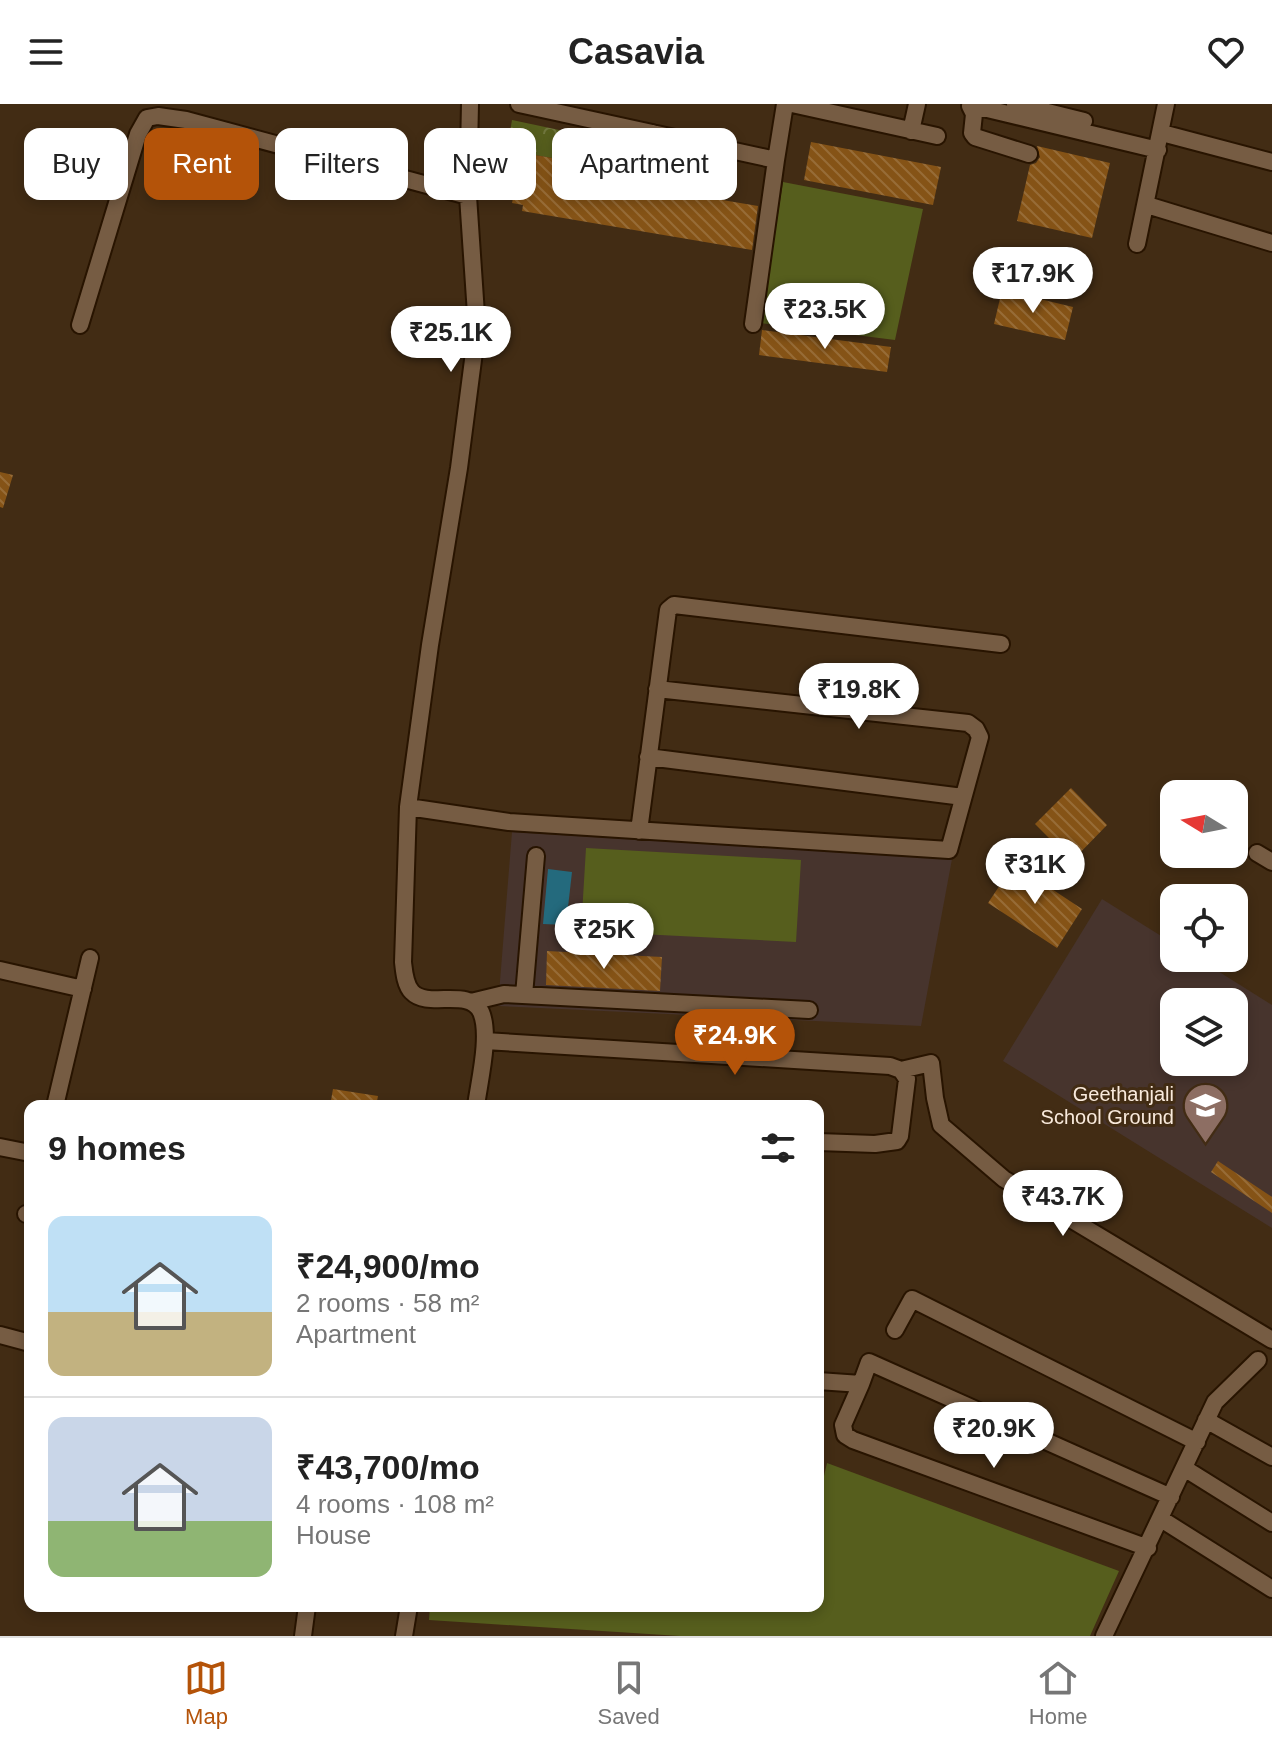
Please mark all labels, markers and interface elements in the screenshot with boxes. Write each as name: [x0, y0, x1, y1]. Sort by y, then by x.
icon: menu: [24, 30, 68, 74]
icon: heart: [1204, 30, 1248, 74]
text: Casavia: [568, 31, 704, 72]
chip: Buy: [24, 128, 128, 200]
chip: Rent: [144, 128, 259, 200]
chip: Filters: [275, 128, 408, 200]
chip: New: [424, 128, 536, 200]
chip: Apartment: [552, 128, 737, 200]
pin: ₹17.9K: [968, 247, 1098, 315]
text: ₹17.9K: [991, 258, 1075, 288]
pin: ₹23.5K: [760, 283, 890, 351]
text: ₹23.5K: [783, 294, 867, 324]
pin: ₹25.1K: [386, 306, 516, 374]
text: ₹25.1K: [409, 317, 493, 347]
pin: ₹19.8K: [794, 663, 924, 731]
text: ₹19.8K: [817, 674, 901, 704]
north arrow: [1160, 780, 1248, 868]
map controls: [1160, 780, 1248, 1076]
pin: ₹31K: [988, 838, 1082, 906]
text: ₹31K: [1004, 849, 1066, 879]
button: locate: [1160, 884, 1248, 972]
pin: ₹25K: [557, 903, 651, 971]
text: ₹25K: [573, 914, 635, 944]
button: layers: [1160, 988, 1248, 1076]
pin: ₹24.9K: [670, 1009, 800, 1077]
text: ₹24.9K: [693, 1020, 777, 1050]
school or university icon: Geethanjali School Ground: [1181, 1082, 1229, 1145]
place label: Geethanjali School Ground: [1041, 1083, 1174, 1128]
icon: filters: [756, 1126, 800, 1170]
text: 9 homes: [48, 1129, 186, 1167]
pin: ₹43.7K: [998, 1170, 1128, 1238]
text: ₹43.7K: [1021, 1181, 1105, 1211]
text: ₹24,900/mo: [296, 1247, 480, 1285]
icon: home: [112, 1248, 208, 1344]
text: 2 rooms · 58 m²: [296, 1288, 480, 1318]
text: Apartment: [296, 1319, 416, 1349]
pin: ₹20.9K: [929, 1402, 1059, 1470]
text: ₹20.9K: [952, 1413, 1036, 1443]
text: ₹43,700/mo: [296, 1448, 480, 1486]
icon: home: [112, 1449, 208, 1545]
text: 4 rooms · 108 m²: [296, 1489, 494, 1519]
text: House: [296, 1520, 371, 1550]
tab: Map: [184, 1656, 228, 1730]
tab: Saved: [597, 1656, 660, 1730]
tab: Home: [1029, 1656, 1088, 1730]

